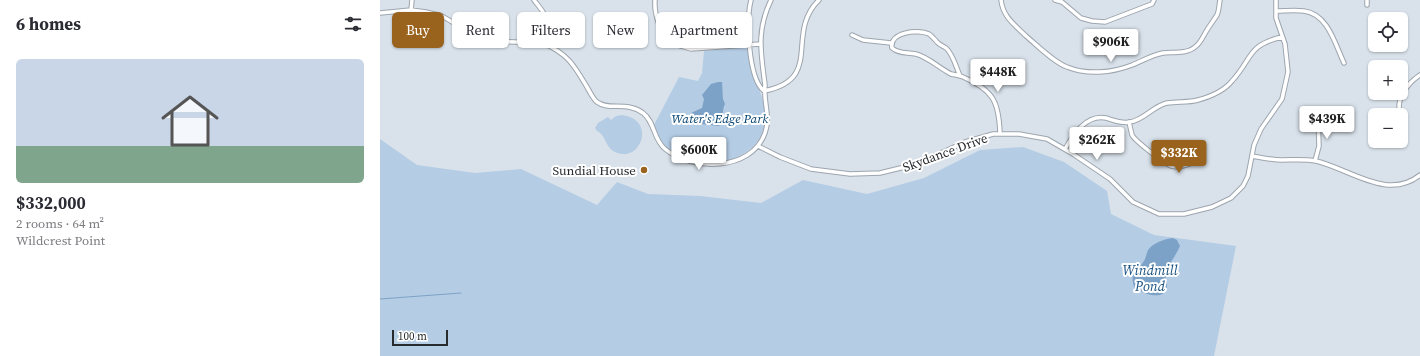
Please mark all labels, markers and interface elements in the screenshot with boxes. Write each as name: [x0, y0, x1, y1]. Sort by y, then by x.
text: 6 homes: [16, 12, 81, 36]
chip: Buy: [392, 12, 444, 48]
chip: Rent: [452, 12, 509, 48]
chip: Filters: [517, 12, 585, 48]
chip: New: [593, 12, 648, 48]
chip: Apartment: [656, 12, 752, 48]
map controls: [1368, 12, 1408, 148]
button: locate: [1368, 12, 1408, 52]
icon: filters: [342, 13, 364, 35]
pin: $906K: [1083, 29, 1139, 63]
text: $906K: [1092, 33, 1130, 50]
pin: $448K: [970, 59, 1026, 93]
button: +: [1368, 60, 1408, 100]
text: $448K: [979, 63, 1017, 80]
icon: home: [154, 85, 226, 157]
pin: $439K: [1299, 106, 1355, 140]
button: −: [1368, 108, 1408, 148]
park label: Water's Edge Park: [672, 110, 769, 127]
text: $439K: [1308, 110, 1346, 127]
pin: $262K: [1069, 127, 1125, 161]
street label: Skydance Drive: [900, 129, 990, 176]
text: $262K: [1078, 131, 1116, 148]
pin: $600K: [671, 137, 727, 171]
pin: $332K: [1151, 140, 1207, 174]
text: $600K: [680, 141, 718, 158]
text: $332K: [1160, 144, 1198, 161]
place label: Sundial House: [552, 162, 636, 179]
marker: Sundial House: [639, 165, 649, 175]
text: $332,000: [16, 191, 86, 215]
text: 2 rooms · 64 m²: [16, 215, 104, 232]
text: Wildcrest Point: [16, 232, 105, 249]
water label: Windmill Pond: [1122, 260, 1178, 296]
scale bar: [392, 328, 448, 347]
text: 100 m: [398, 329, 427, 344]

